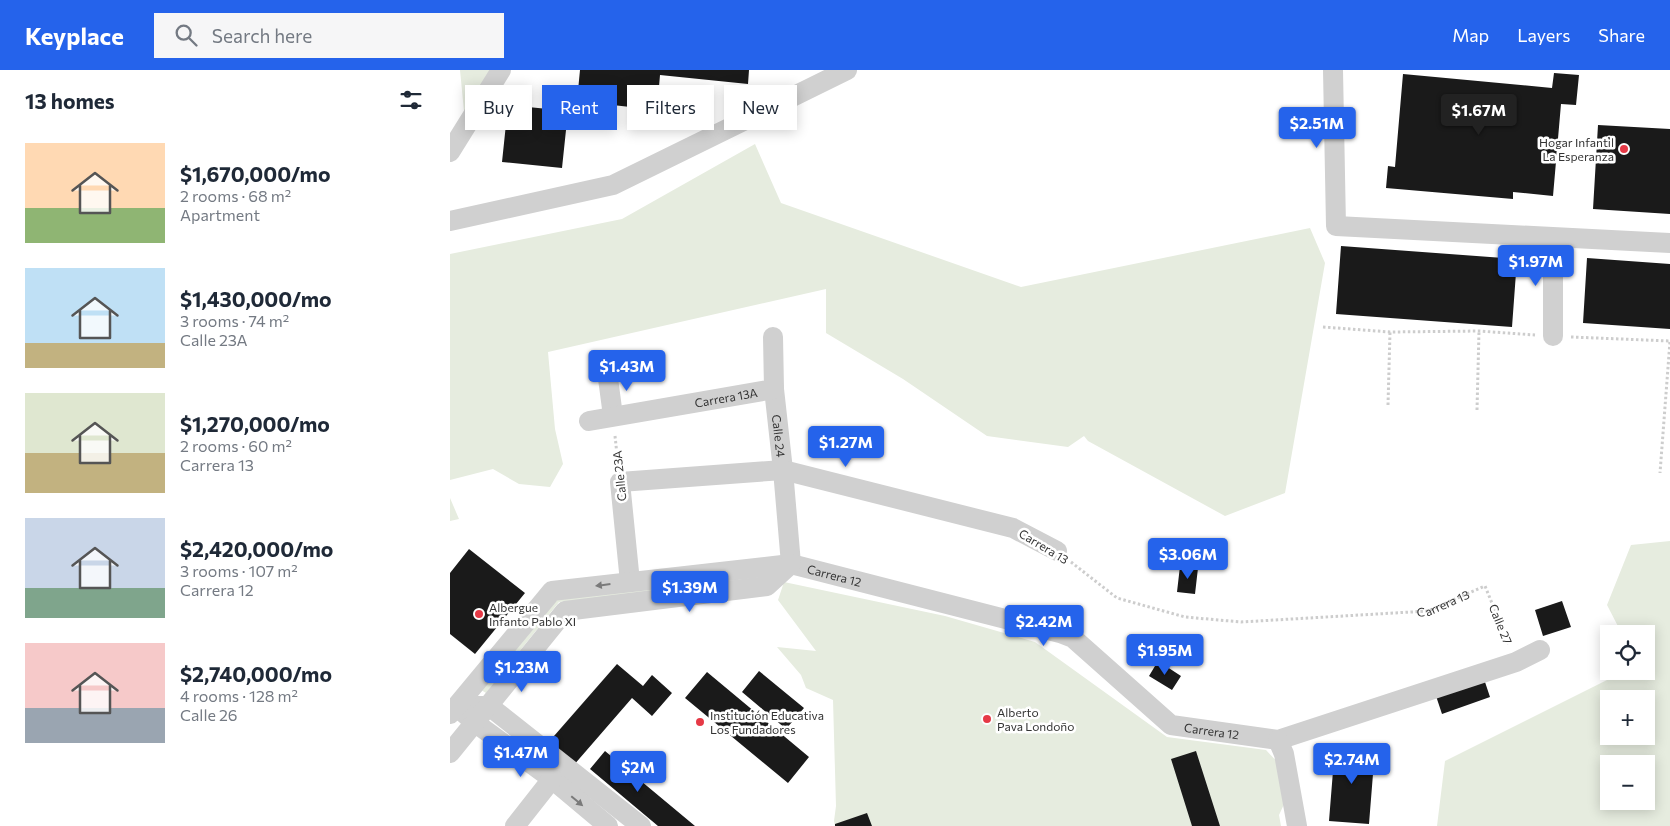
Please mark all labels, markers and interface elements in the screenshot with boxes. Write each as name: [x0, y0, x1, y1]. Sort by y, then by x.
search box: [154, 13, 504, 58]
text: Keyplace: [25, 21, 124, 50]
icon: search: [172, 21, 200, 49]
text: Search here: [212, 24, 312, 47]
text: Map: [1452, 24, 1489, 46]
text: Layers: [1517, 24, 1570, 46]
text: Share: [1598, 24, 1645, 46]
chip: Buy: [465, 85, 532, 130]
chip: Rent: [542, 85, 617, 130]
chip: Filters: [627, 85, 714, 130]
chip: New: [724, 85, 797, 130]
icon: filters: [397, 86, 425, 114]
text: 13 homes: [25, 88, 115, 113]
pin: $1.67M: [1438, 93, 1520, 136]
text: $1.67M: [1452, 100, 1506, 119]
pin: $2.51M: [1276, 106, 1358, 149]
text: $2.51M: [1290, 113, 1344, 132]
place label: Hogar Infantil La Esperanza: [1539, 135, 1614, 163]
marker: Hogar Infantil La Esperanza: [1618, 143, 1630, 155]
text: $1,670,000/mo: [180, 161, 330, 186]
icon: home: [65, 163, 125, 223]
text: 2 rooms · 68 m²: [180, 186, 291, 205]
text: Apartment: [180, 205, 260, 224]
pin: $1.97M: [1495, 244, 1577, 287]
text: $1.97M: [1509, 251, 1563, 270]
text: $1,430,000/mo: [180, 286, 332, 311]
icon: home: [65, 288, 125, 348]
text: 3 rooms · 74 m²: [180, 311, 289, 330]
text: Calle 23A: [180, 330, 248, 349]
pin: $1.43M: [586, 350, 668, 392]
text: $1.43M: [599, 356, 655, 375]
street label: Carrera 13A: [693, 385, 758, 410]
text: $1,270,000/mo: [180, 411, 330, 436]
icon: home: [65, 413, 125, 473]
street label: Calle 24: [770, 414, 789, 458]
pin: $1.27M: [805, 426, 887, 468]
text: $1.27M: [819, 432, 873, 451]
text: 2 rooms · 60 m²: [180, 436, 292, 455]
street label: Calle 23A: [609, 450, 629, 502]
text: Carrera 13: [180, 455, 254, 474]
street label: Carrera 13: [1017, 526, 1071, 566]
text: $2,420,000/mo: [180, 536, 333, 561]
icon: home: [65, 538, 125, 598]
pin: $3.06M: [1147, 538, 1229, 580]
text: $3.06M: [1159, 544, 1217, 563]
text: 3 rooms · 107 m²: [180, 561, 298, 580]
street label: Carrera 12: [806, 561, 863, 589]
pin: $1.39M: [649, 570, 731, 613]
text: $1.39M: [662, 577, 718, 596]
text: Carrera 12: [180, 580, 254, 599]
one-way arrow: [595, 581, 611, 589]
street label: Carrera 13: [1416, 587, 1471, 619]
place label: Albergue Infanto Pablo XI: [489, 600, 576, 628]
street label: Calle 27: [1487, 602, 1515, 646]
pin: $2.42M: [1003, 604, 1085, 647]
marker: Albergue Infanto Pablo XI: [473, 608, 485, 620]
text: $2.42M: [1016, 611, 1072, 630]
map controls: [1600, 625, 1655, 810]
button: locate: [1600, 625, 1655, 680]
pin: $1.95M: [1124, 634, 1206, 676]
text: $1.95M: [1137, 640, 1193, 659]
pin: $1.23M: [481, 650, 563, 693]
text: $1.23M: [495, 657, 549, 676]
text: $2,740,000/mo: [180, 661, 332, 686]
icon: home: [65, 663, 125, 723]
text: 4 rooms · 128 m²: [180, 686, 298, 705]
button: +: [1600, 690, 1655, 745]
text: Calle 26: [180, 705, 238, 724]
place label: Alberto Pava Londoño: [997, 705, 1074, 733]
place label: Institución Educativa Los Fundadores: [710, 708, 824, 736]
marker: Alberto Pava Londoño: [981, 713, 993, 725]
marker: Institución Educativa Los Fundadores: [694, 716, 706, 728]
street label: Carrera 12: [1183, 720, 1240, 742]
pin: $1.47M: [480, 736, 562, 778]
text: $1.47M: [494, 742, 548, 761]
pin: $2.74M: [1311, 742, 1393, 785]
text: $2.74M: [1324, 749, 1380, 768]
pin: $2M: [614, 750, 662, 793]
button: −: [1600, 755, 1655, 810]
text: $2M: [621, 757, 655, 776]
one-way arrow: [571, 795, 584, 806]

